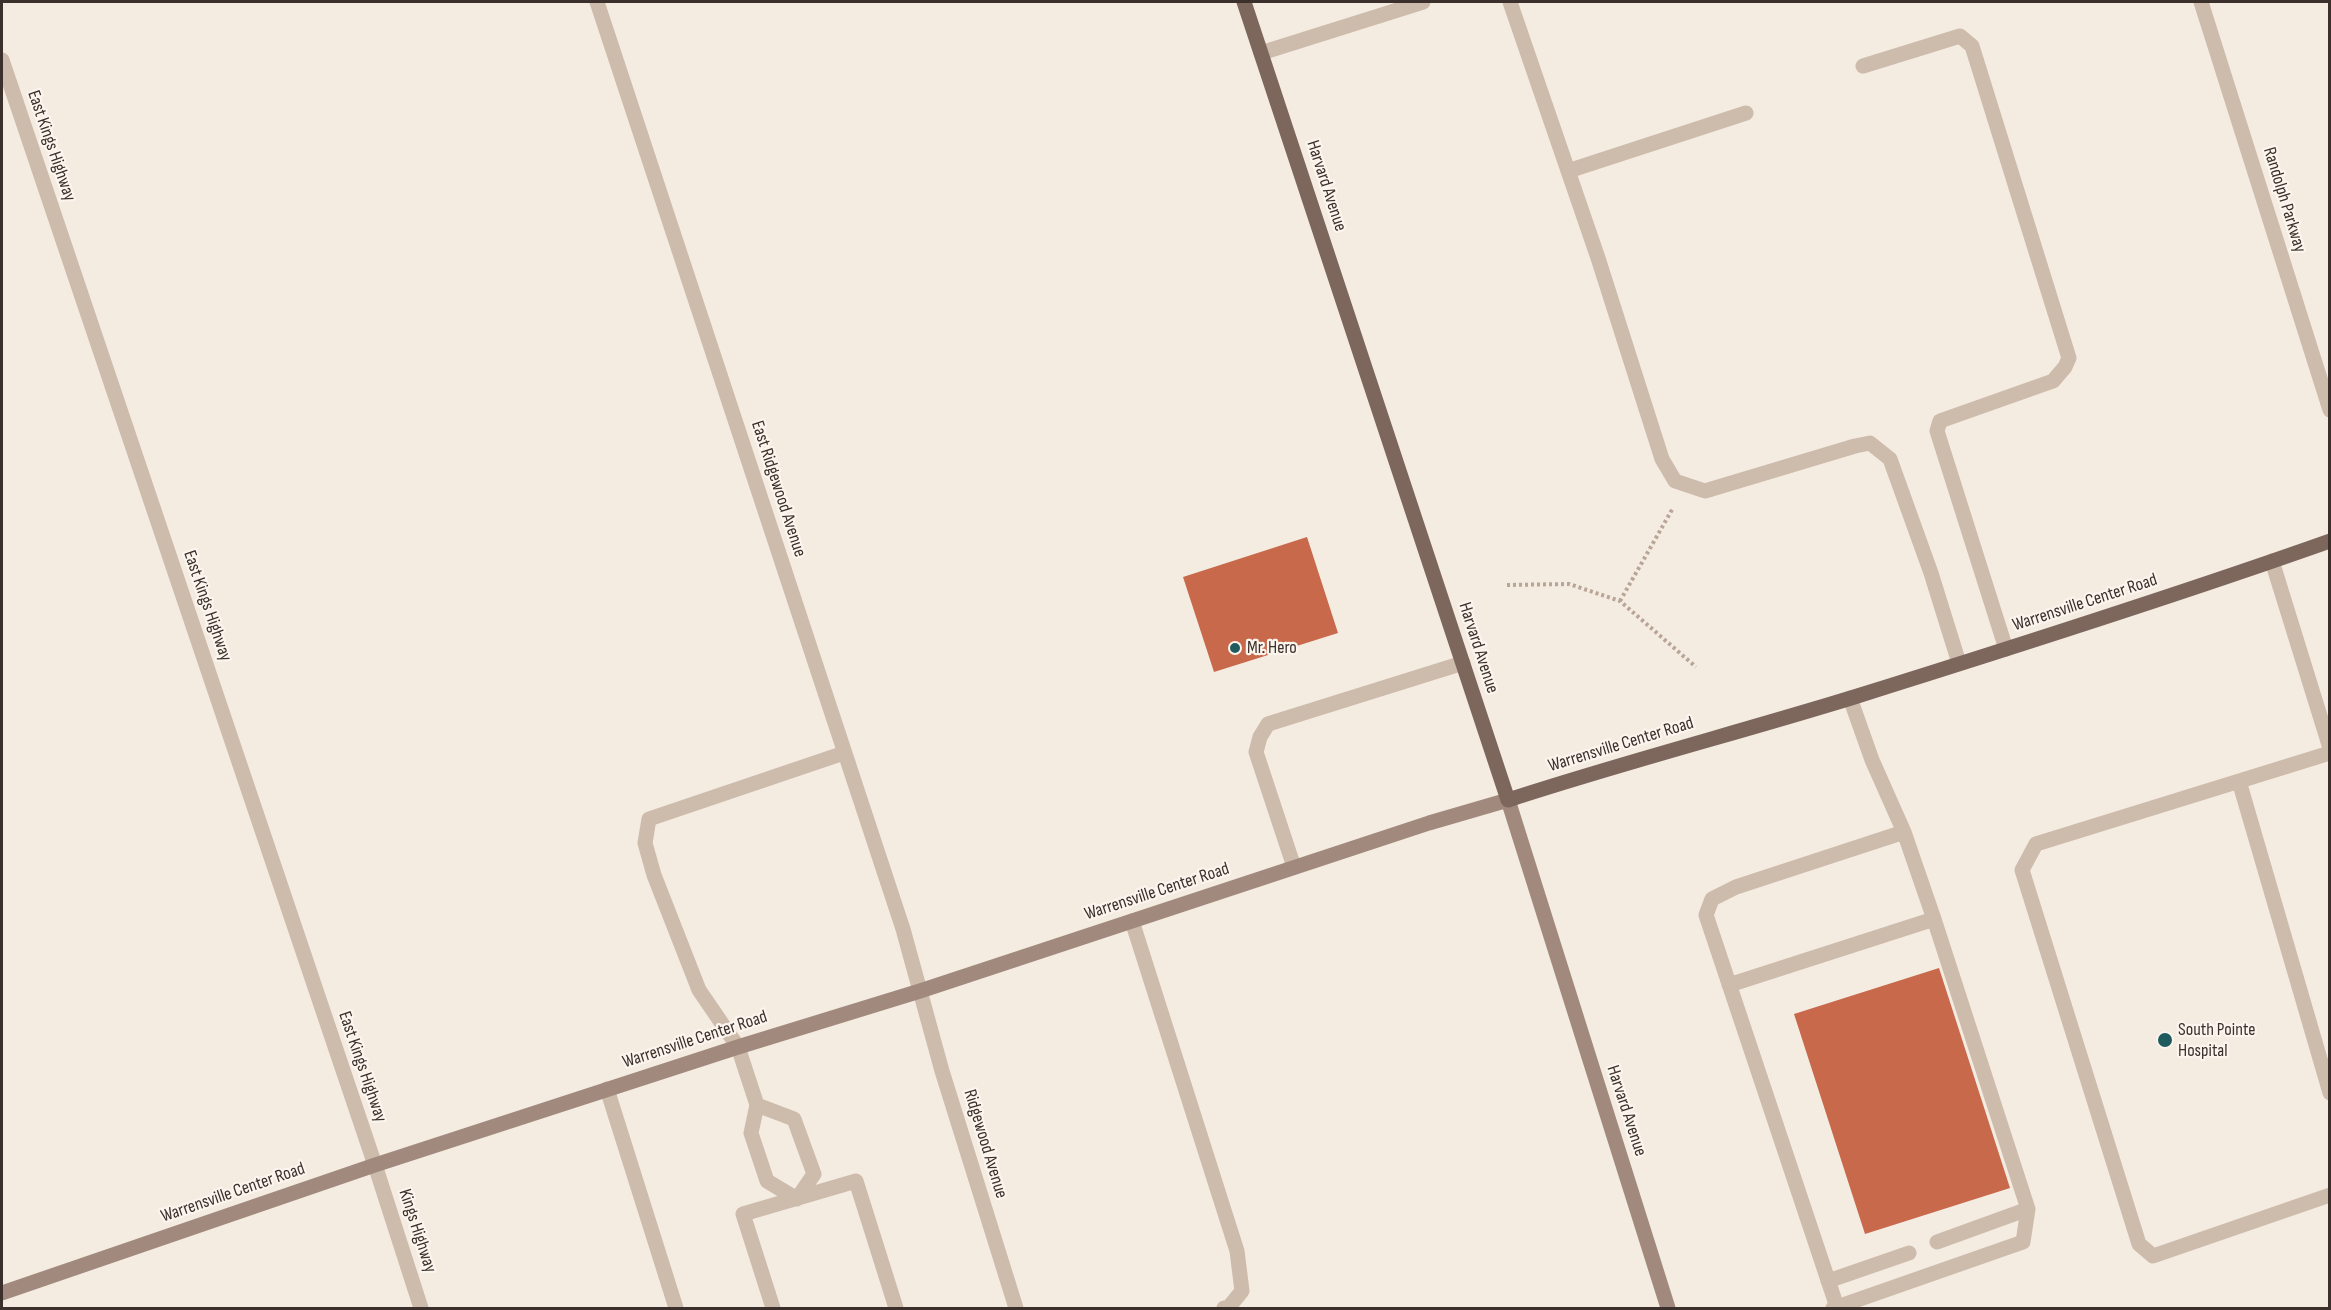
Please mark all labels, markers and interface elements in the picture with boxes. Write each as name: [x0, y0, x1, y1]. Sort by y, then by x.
street label: East Kings Highway: [22, 88, 80, 204]
street label: Harvard Avenue: [1301, 138, 1351, 234]
street label: Randolph Parkway: [2258, 145, 2310, 255]
street label: East Ridgewood Avenue: [746, 418, 810, 560]
street label: East Kings Highway: [178, 548, 236, 664]
street label: Warrensville Center Road: [2010, 569, 2160, 637]
street label: Harvard Avenue: [1453, 600, 1503, 696]
place label: Mr. Hero: [1247, 637, 1297, 659]
marker: Mr. Hero: [1228, 641, 1242, 655]
street label: Warrensville Center Road: [1546, 713, 1696, 777]
street label: Warrensville Center Road: [1082, 858, 1232, 926]
street label: Warrensville Center Road: [620, 1006, 770, 1074]
street label: East Kings Highway: [333, 1009, 391, 1125]
place label: South Pointe Hospital: [2178, 1019, 2256, 1062]
marker: South Pointe Hospital: [2156, 1031, 2174, 1049]
street label: Harvard Avenue: [1601, 1063, 1651, 1159]
street label: Ridgewood Avenue: [958, 1087, 1012, 1201]
street label: Warrensville Center Road: [158, 1158, 308, 1228]
street label: Kings Highway: [393, 1186, 441, 1276]

